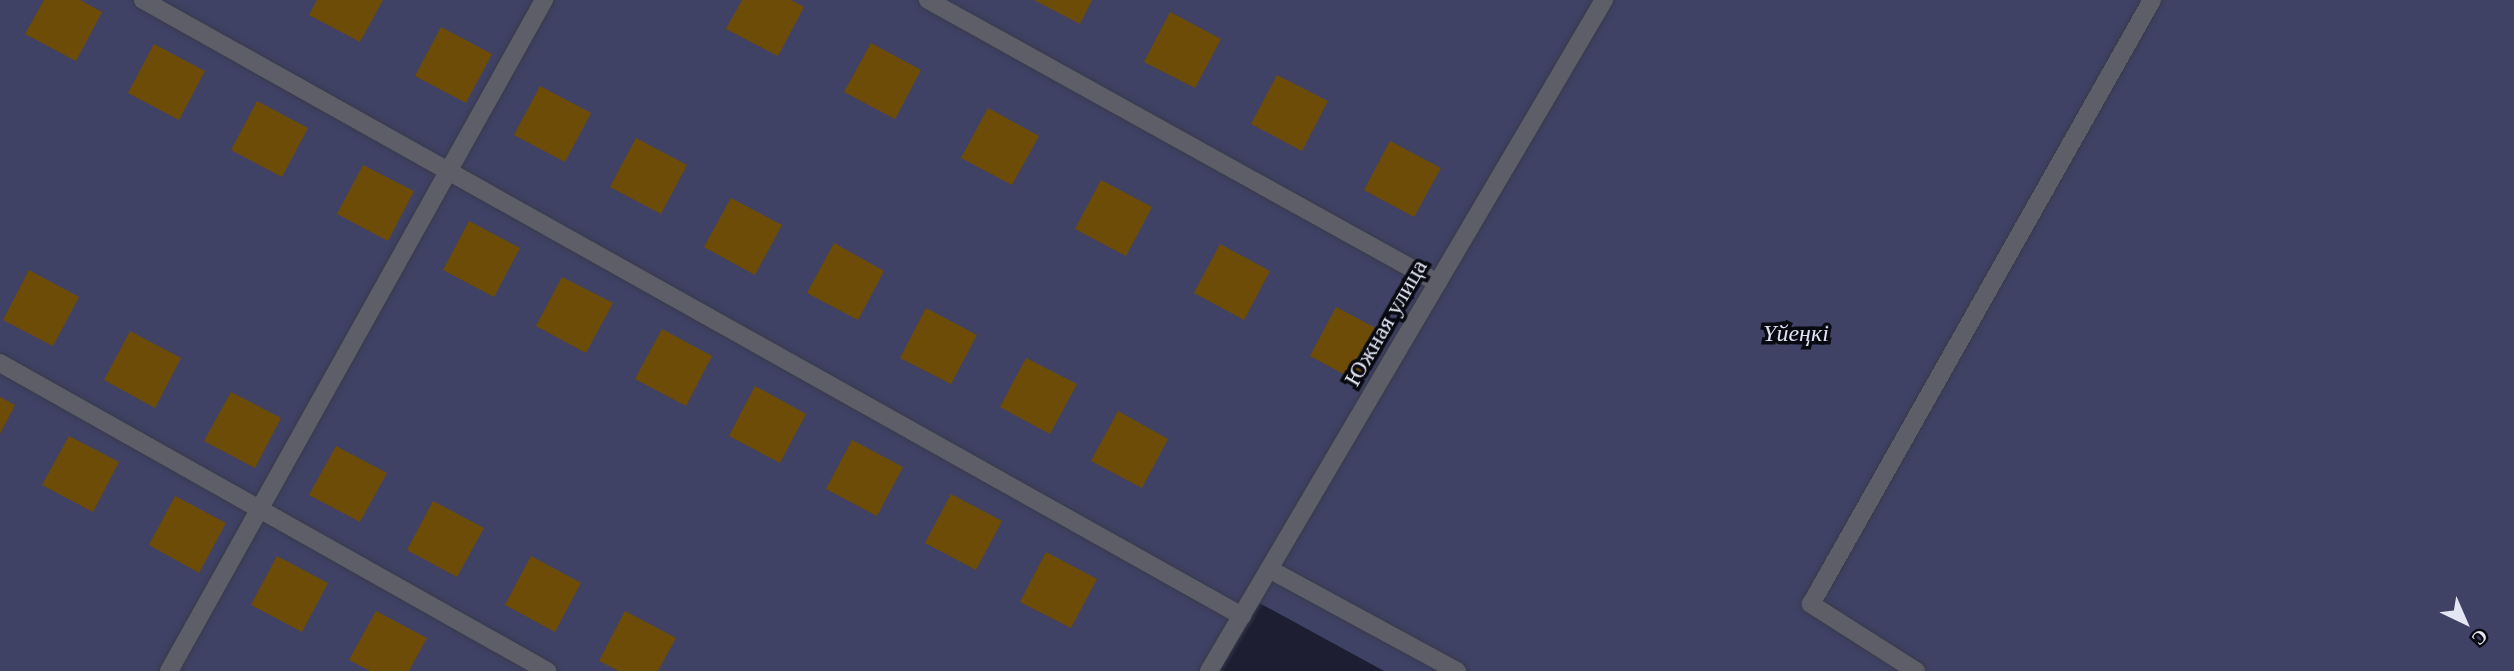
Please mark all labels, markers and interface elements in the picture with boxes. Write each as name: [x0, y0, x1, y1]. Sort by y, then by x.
street label: Южная улица: [1338, 255, 1434, 391]
park label: Үйеңкі: [1763, 320, 1829, 348]
north arrow: [2430, 587, 2500, 657]
text: С: [2468, 625, 2492, 650]

